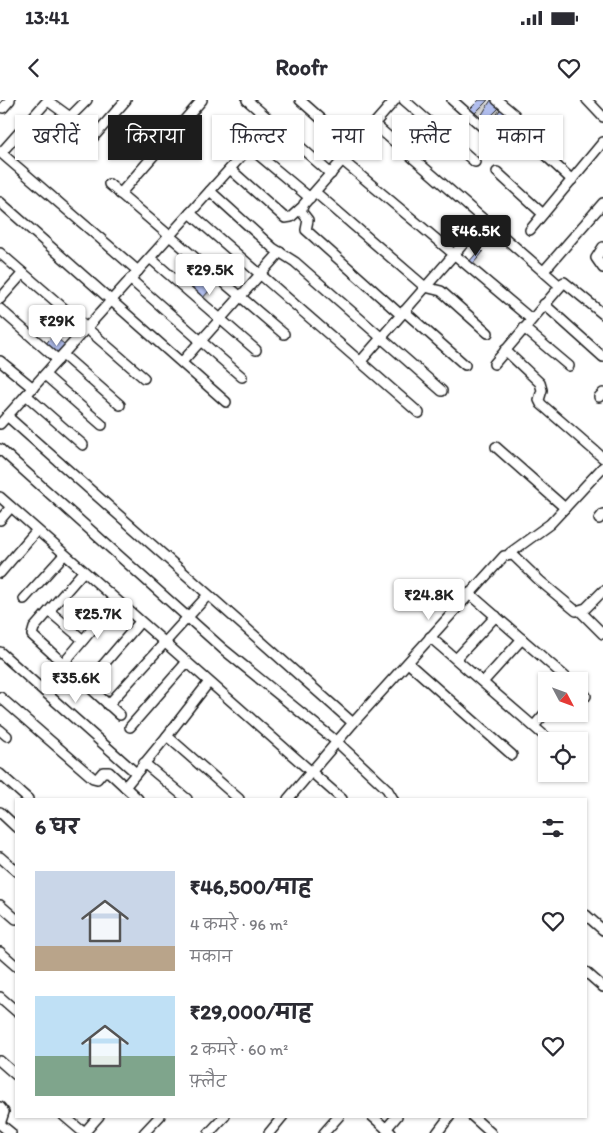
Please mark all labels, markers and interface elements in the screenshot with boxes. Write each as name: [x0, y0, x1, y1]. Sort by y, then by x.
text: 13:41: [25, 6, 69, 29]
icon: back: [20, 54, 48, 82]
text: Roofr: [275, 54, 328, 81]
icon: heart: [555, 54, 583, 82]
chip: खरीदें: [15, 115, 98, 160]
chip: किराया: [108, 115, 202, 160]
chip: फ़िल्टर: [212, 115, 304, 160]
chip: नया: [314, 115, 382, 160]
chip: फ़्लैट: [392, 115, 469, 160]
chip: मकान: [479, 115, 563, 160]
pin: ₹46.5K: [435, 214, 517, 257]
text: ₹46.5K: [452, 221, 500, 240]
pin: ₹29.5K: [169, 254, 251, 296]
text: ₹29.5K: [186, 260, 234, 279]
pin: ₹29K: [27, 304, 87, 347]
text: ₹29K: [40, 311, 74, 330]
pin: ₹24.8K: [388, 578, 470, 621]
text: ₹24.8K: [405, 585, 453, 604]
pin: ₹25.7K: [57, 598, 139, 640]
text: ₹25.7K: [75, 604, 121, 623]
pin: ₹35.6K: [35, 662, 117, 704]
text: ₹35.6K: [52, 668, 100, 687]
north arrow: [538, 672, 588, 722]
map controls: [538, 672, 588, 782]
button: locate: [538, 732, 588, 782]
text: 6 घर: [35, 814, 79, 839]
icon: filters: [539, 814, 567, 842]
text: ₹46,500/माह: [190, 874, 312, 899]
icon: home: [75, 891, 135, 951]
icon: heart: [539, 907, 567, 935]
text: 4 कमरे · 96 m²: [190, 915, 288, 934]
text: मकान: [190, 947, 232, 966]
text: ₹29,000/माह: [190, 999, 312, 1024]
icon: home: [75, 1016, 135, 1076]
icon: heart: [539, 1032, 567, 1060]
text: 2 कमरे · 60 m²: [190, 1040, 288, 1059]
text: फ़्लैट: [190, 1072, 226, 1091]

